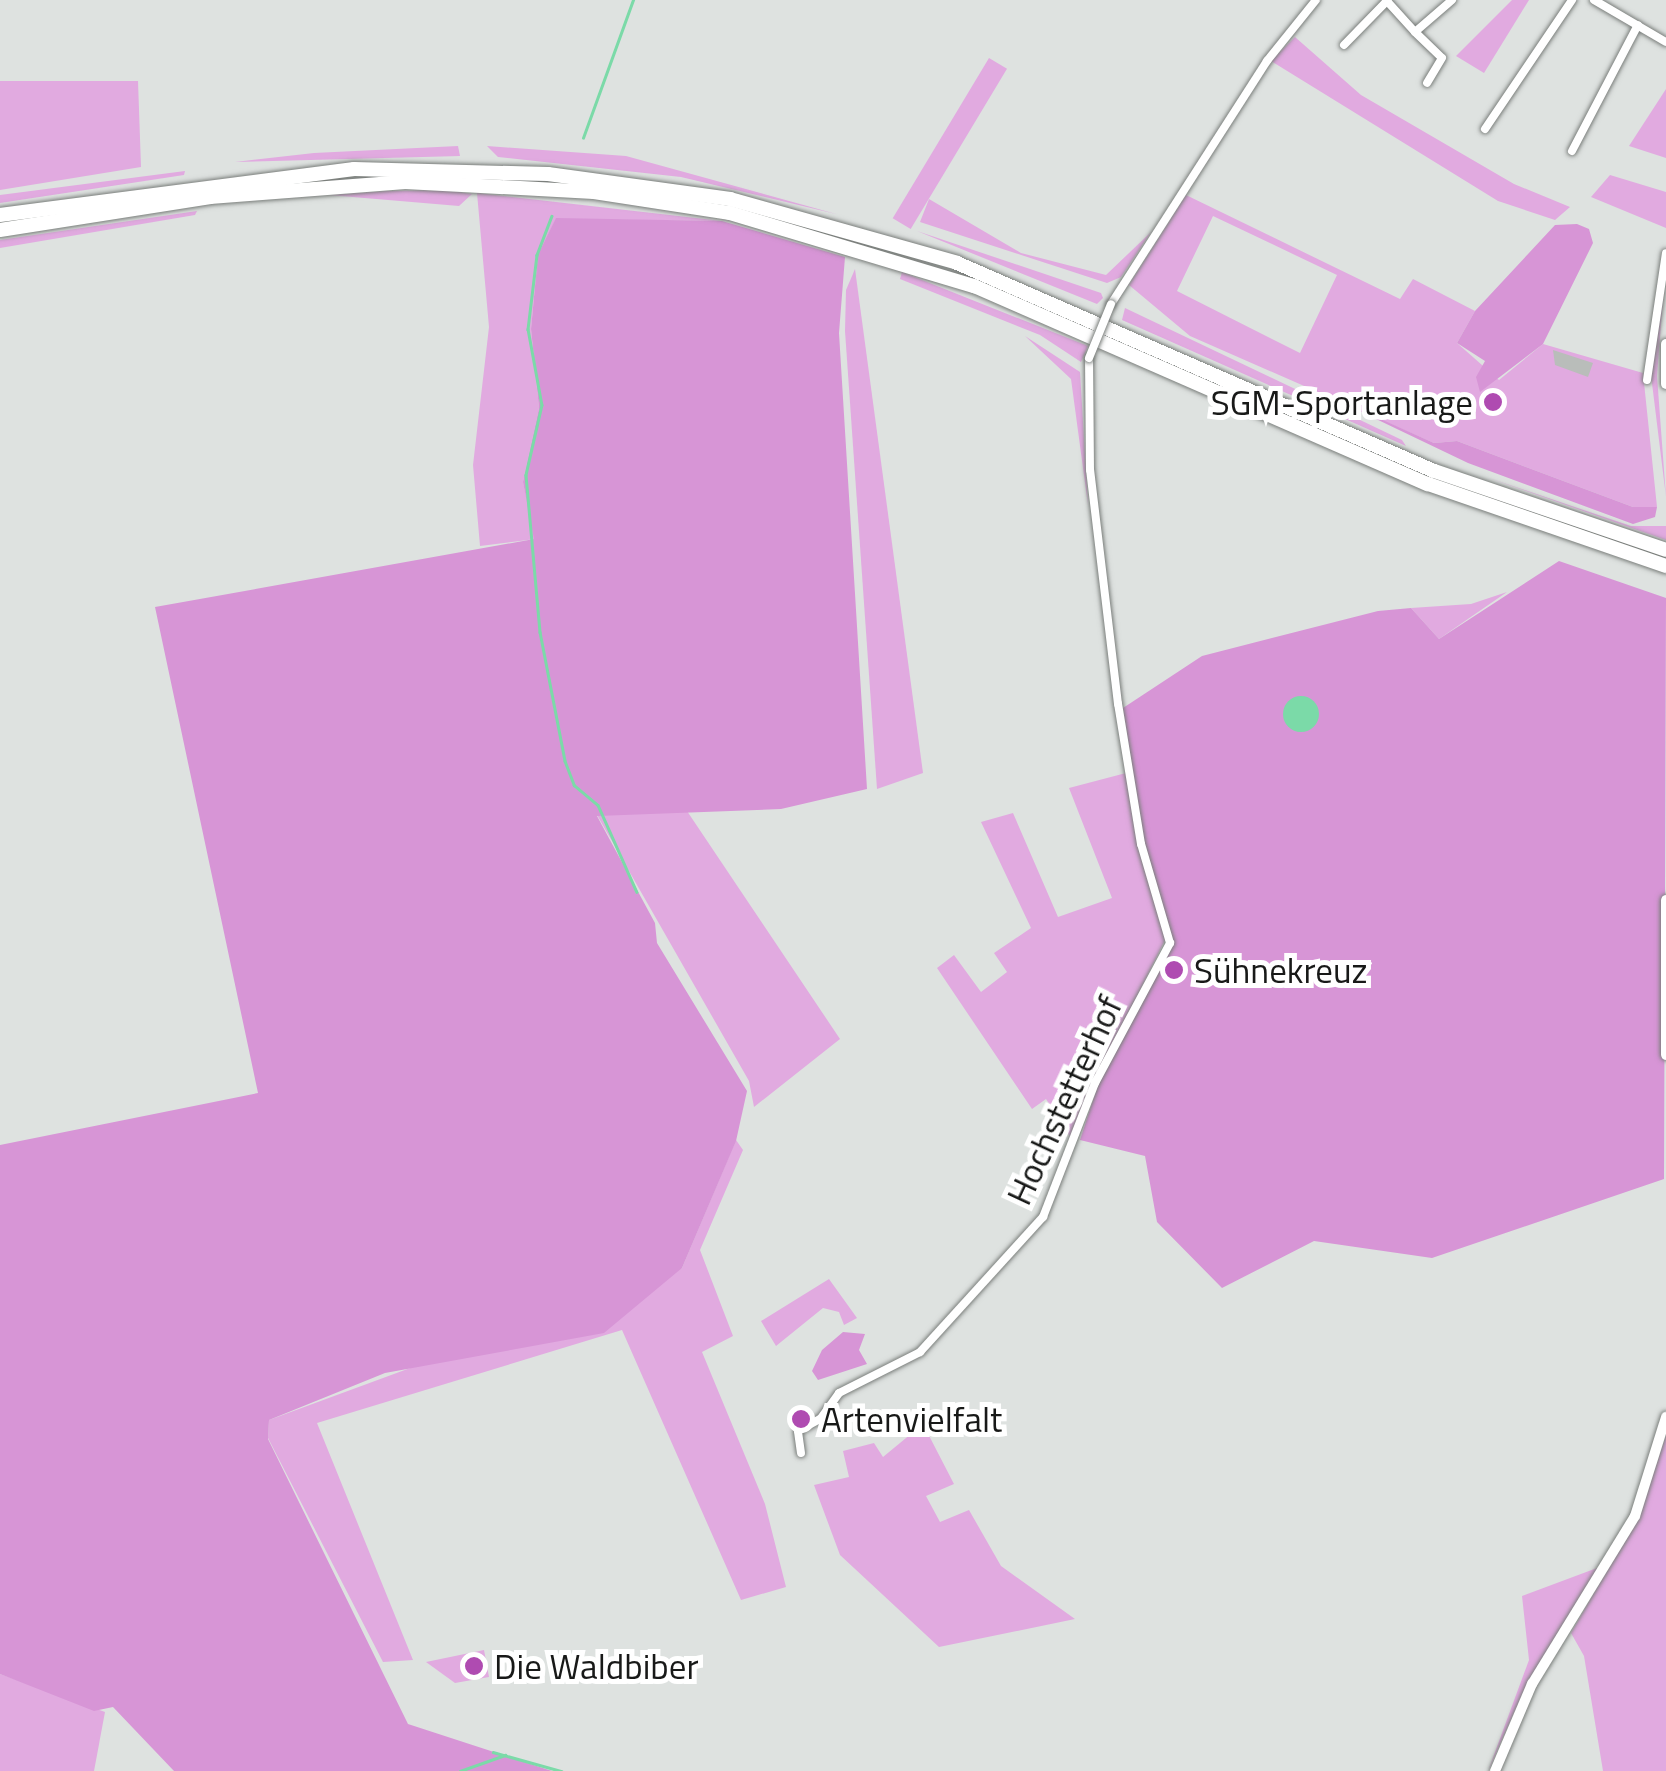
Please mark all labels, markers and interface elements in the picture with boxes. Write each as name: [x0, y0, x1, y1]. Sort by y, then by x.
place label: SGM-Sportanlage: [1211, 381, 1473, 423]
marker: SGM-Sportanlage: [1482, 391, 1504, 413]
place label: Sühnekreuz: [1194, 949, 1368, 991]
marker: Sühnekreuz: [1163, 959, 1185, 981]
street label: Hochstetterhof: [997, 989, 1131, 1211]
place label: Artenvielfalt: [821, 1398, 1002, 1440]
marker: Artenvielfalt: [790, 1408, 812, 1430]
place label: Die Waldbiber: [494, 1645, 699, 1687]
marker: Die Waldbiber: [463, 1655, 485, 1677]

